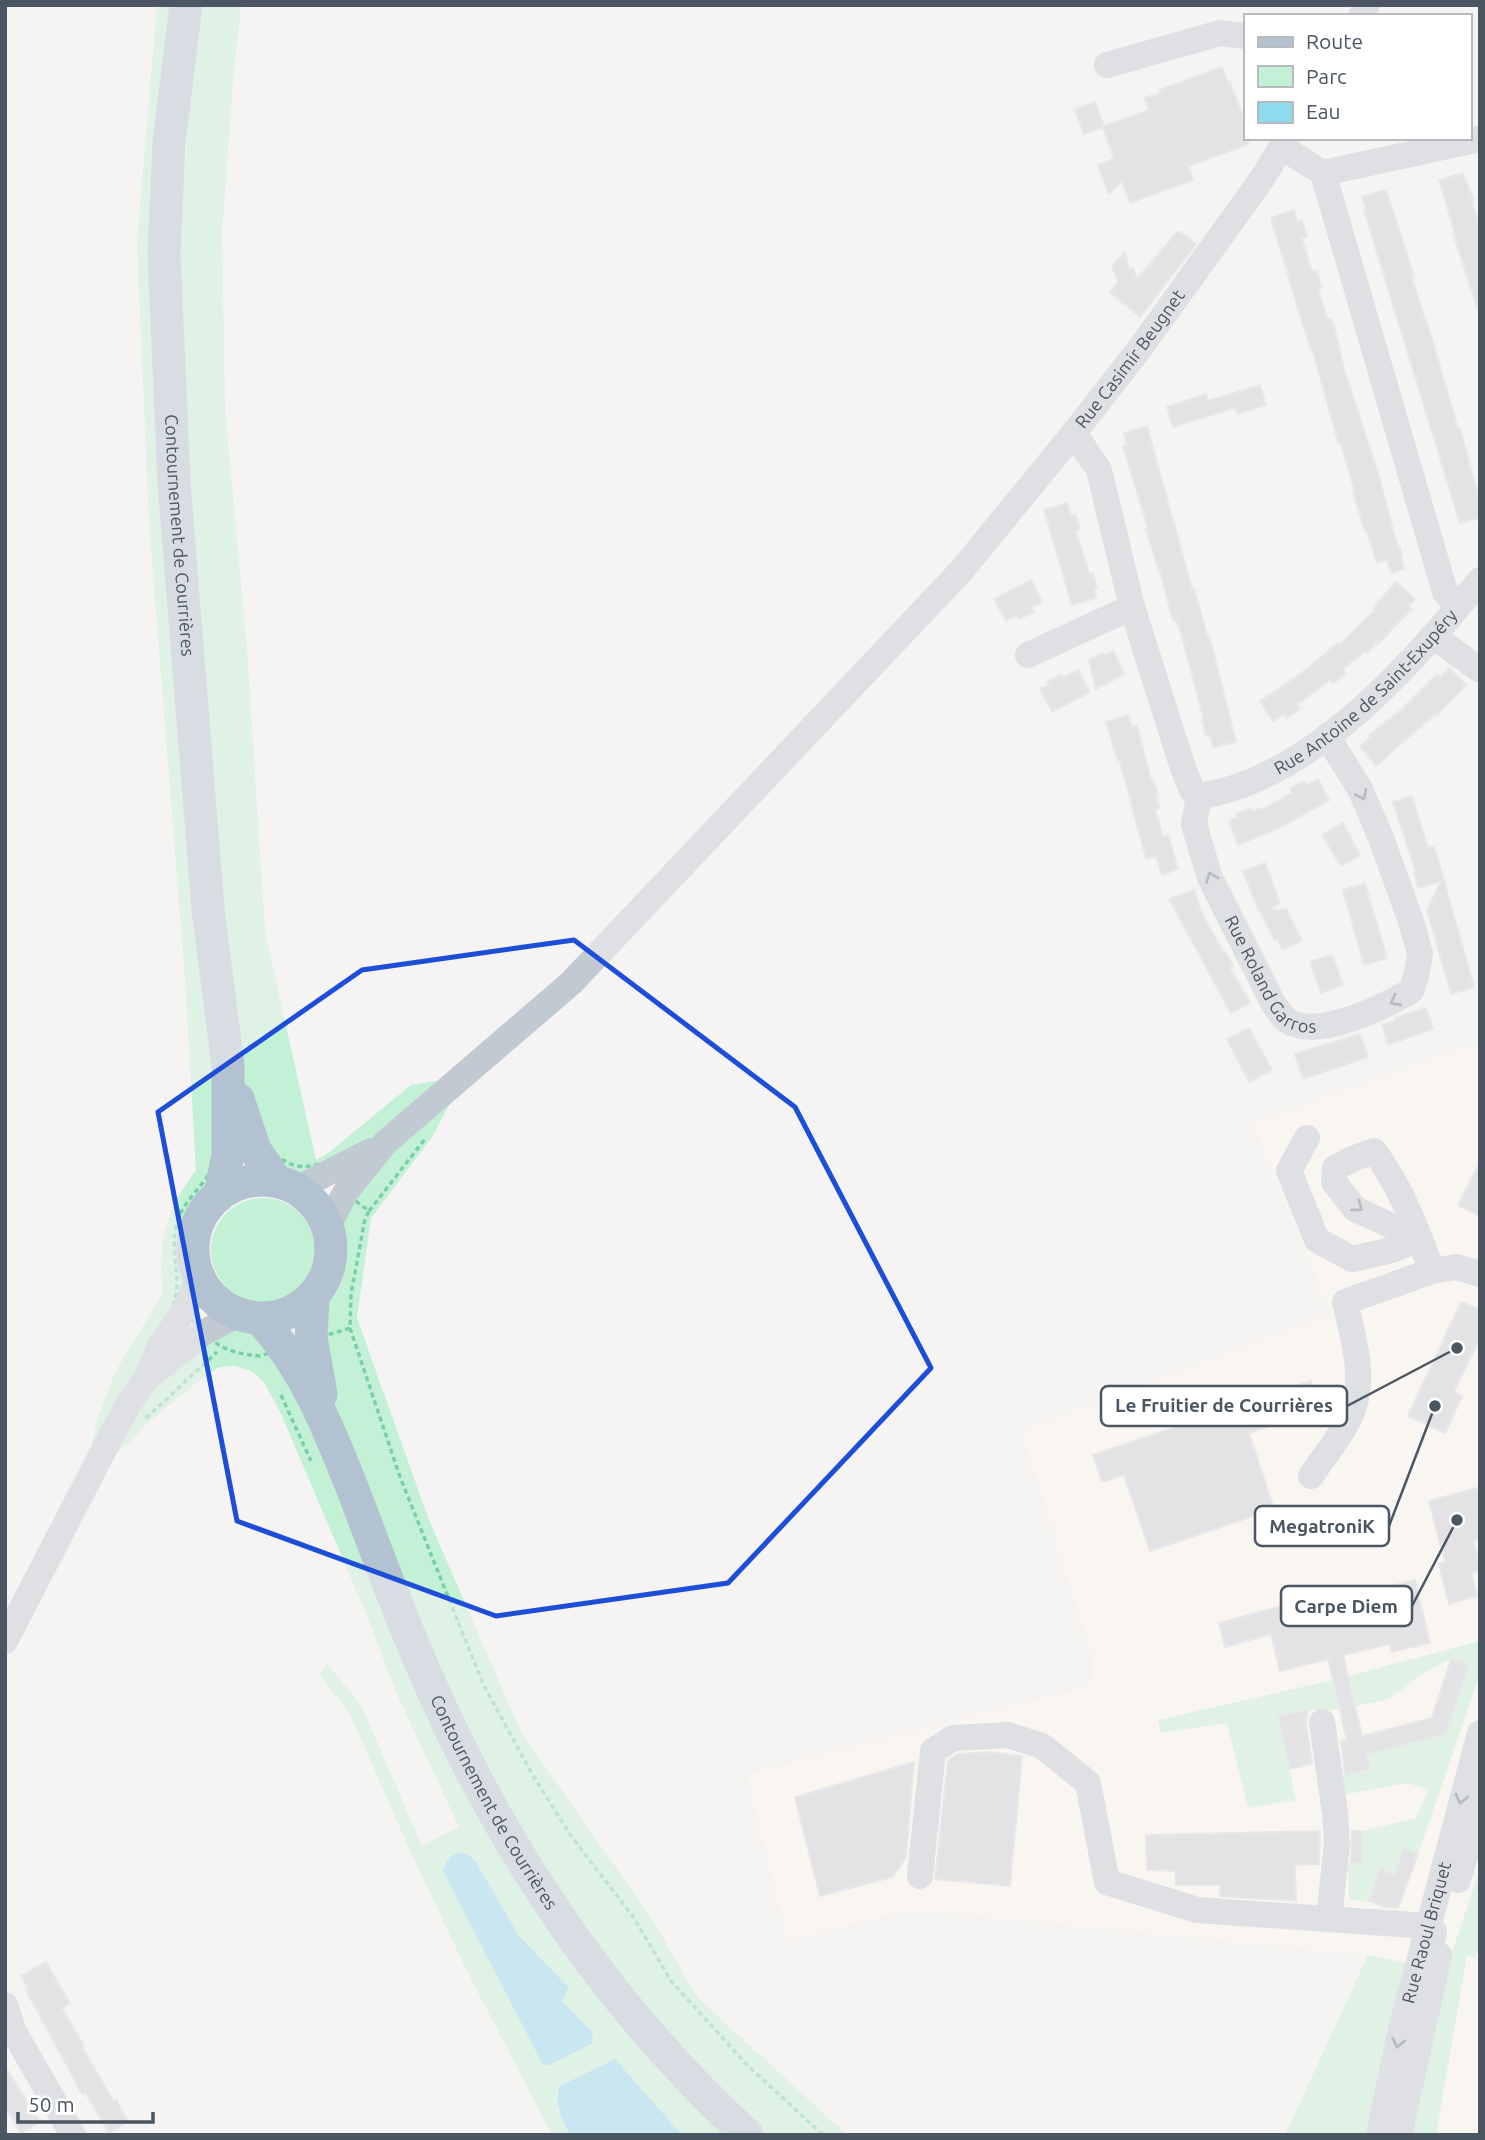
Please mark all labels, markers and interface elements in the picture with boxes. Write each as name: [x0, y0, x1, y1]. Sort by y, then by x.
legend: [1244, 14, 1471, 140]
text: Route: [1306, 29, 1363, 53]
text: Parc: [1306, 64, 1347, 88]
text: Eau: [1306, 99, 1341, 123]
street label: Rue Casimir Beugnet: [1071, 285, 1188, 432]
street label: Contournement de Courrières: [162, 414, 199, 657]
street label: Rue Antoine de Saint-Exupéry: [1270, 605, 1461, 778]
one-way arrow: [1353, 788, 1367, 800]
one-way arrow: [1205, 872, 1219, 884]
street label: Rue Roland Garros: [1222, 912, 1317, 1036]
one-way arrow: [1389, 993, 1402, 1006]
one-way arrow: [1351, 1199, 1363, 1212]
callout: Le Fruitier de Courrières: [1101, 1386, 1347, 1426]
text: Le Fruitier de Courrières: [1115, 1394, 1333, 1416]
callout: MegatroniK: [1255, 1506, 1389, 1546]
text: MegatroniK: [1269, 1515, 1375, 1537]
callout: Carpe Diem: [1281, 1586, 1412, 1626]
text: Carpe Diem: [1294, 1595, 1398, 1617]
street label: Contournement de Courrières: [427, 1691, 562, 1913]
one-way arrow: [1455, 1792, 1469, 1804]
street label: Rue Raoul Briquet: [1397, 1859, 1454, 2006]
one-way arrow: [1392, 2037, 1407, 2049]
scale bar: [18, 2080, 152, 2124]
text: 50 m: [28, 2092, 75, 2116]

